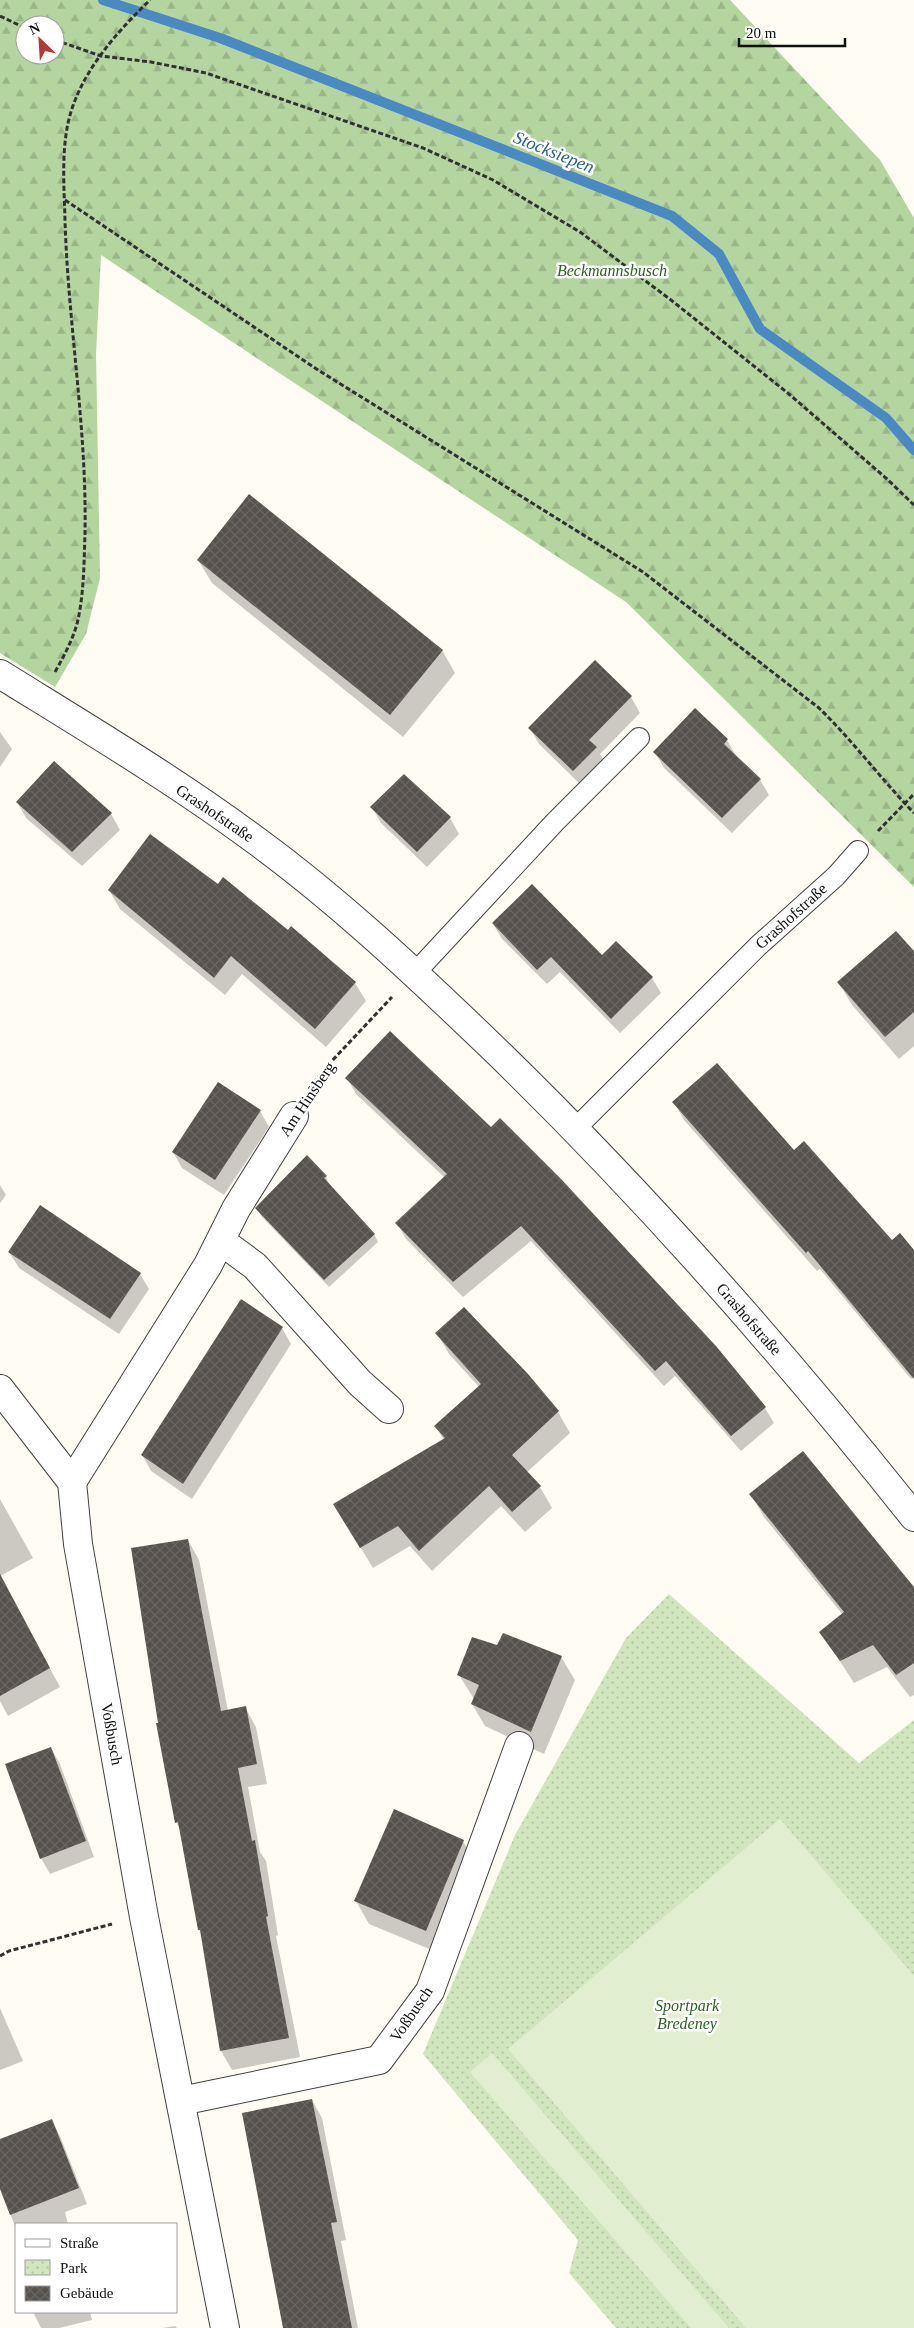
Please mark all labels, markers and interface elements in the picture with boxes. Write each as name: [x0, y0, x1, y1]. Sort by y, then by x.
north arrow: [15, 15, 65, 65]
scale bar: [739, 15, 845, 47]
text: N: [27, 20, 42, 38]
text: 20 m: [746, 25, 777, 41]
water label: Stocksiepen: [511, 127, 597, 177]
park label: Beckmannsbusch: [557, 262, 667, 279]
street label: Grashofstraße: [173, 781, 257, 845]
street label: Grashofstraße: [752, 880, 830, 952]
street label: Am Hinsberg: [276, 1058, 339, 1140]
street label: Grashofstraße: [713, 1280, 785, 1358]
street label: Voßbusch: [98, 1702, 126, 1766]
street label: Voßbusch: [386, 1983, 436, 2045]
park label: Sportpark Bredeney: [655, 1997, 720, 2033]
legend: [15, 2223, 178, 2313]
text: Straße: [60, 2235, 99, 2251]
text: Park: [60, 2260, 88, 2276]
text: Gebäude: [60, 2285, 114, 2301]

